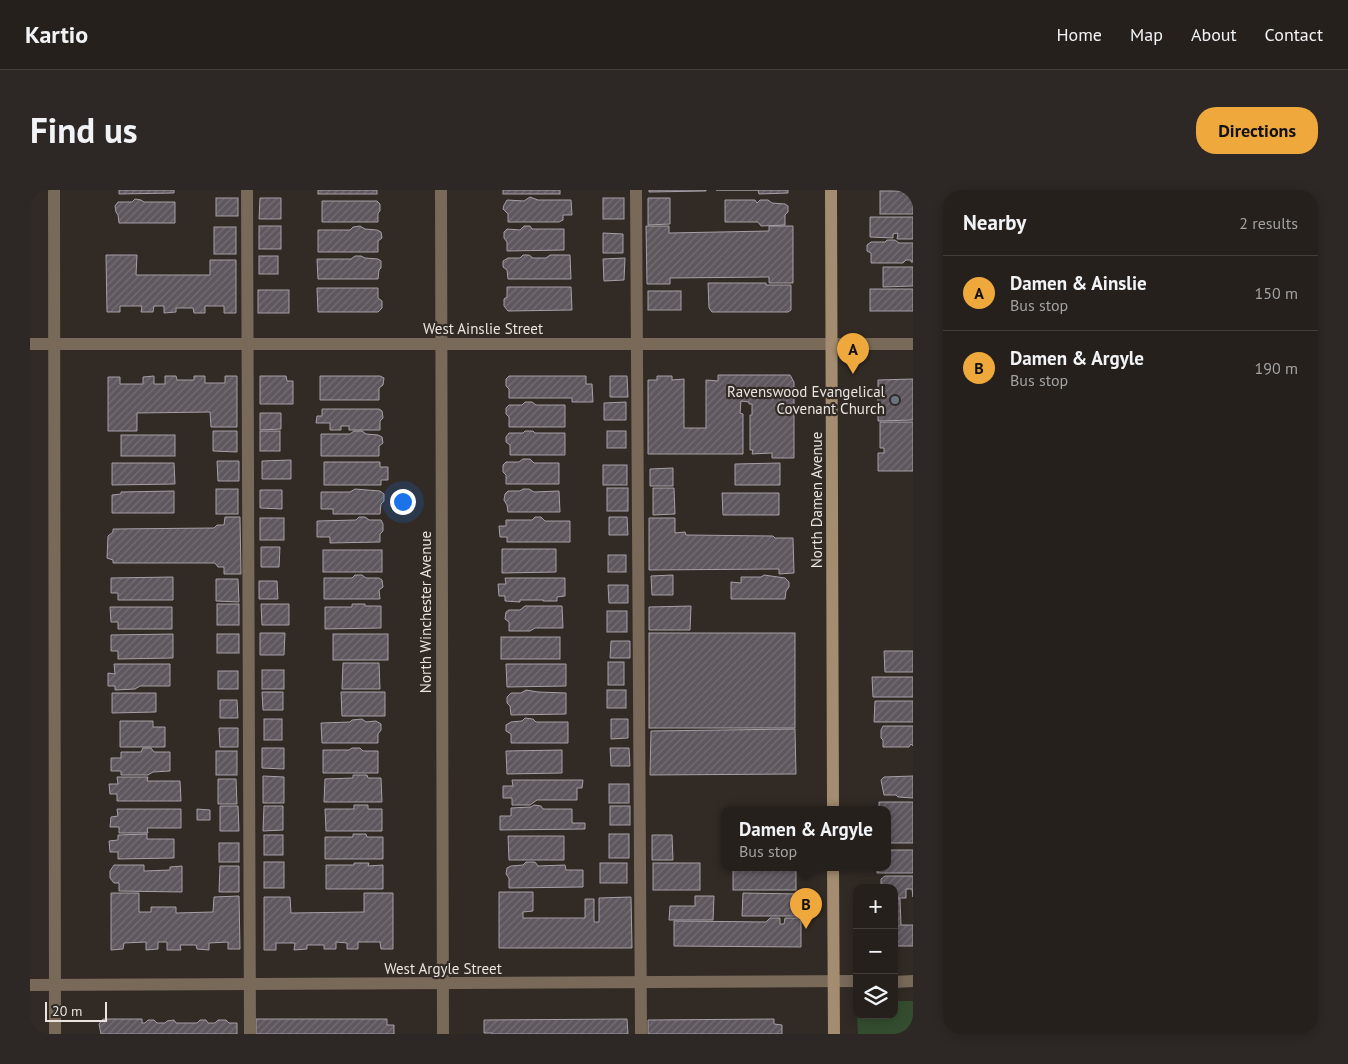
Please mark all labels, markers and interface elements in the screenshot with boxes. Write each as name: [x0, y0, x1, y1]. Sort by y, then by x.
text: Kartio: [25, 19, 88, 50]
text: Home: [1056, 23, 1102, 46]
text: Map: [1130, 23, 1163, 46]
text: About: [1191, 23, 1237, 46]
text: Contact: [1265, 23, 1323, 46]
text: Find us: [30, 107, 138, 153]
button: Directions: [1196, 107, 1318, 154]
text: Nearby: [963, 209, 1026, 236]
text: 2 results: [1239, 213, 1298, 233]
text: Damen & Ainslie: [1010, 271, 1147, 295]
text: A: [974, 283, 984, 303]
text: 150 m: [1255, 283, 1298, 303]
text: Bus stop: [1010, 295, 1068, 315]
street label: West Ainslie Street: [423, 319, 543, 338]
pin: A: [837, 333, 869, 374]
text: Damen & Argyle: [1010, 346, 1144, 370]
text: B: [974, 358, 984, 378]
text: 190 m: [1255, 358, 1298, 378]
text: Bus stop: [1010, 370, 1068, 390]
place label: Ravenswood Evangelical Covenant Church: [727, 382, 886, 418]
marker: Ravenswood Evangelical Covenant Church: [889, 394, 901, 406]
street label: North Damen Avenue: [807, 432, 826, 568]
your location: [390, 489, 416, 515]
street label: North Winchester Avenue: [416, 531, 435, 693]
popup: [721, 806, 891, 871]
text: Damen & Argyle: [739, 817, 873, 841]
text: Bus stop: [739, 841, 797, 861]
map controls: [853, 884, 898, 1019]
button: +: [853, 884, 898, 929]
pin: B: [790, 888, 822, 929]
button: −: [853, 929, 898, 974]
street label: West Argyle Street: [384, 959, 502, 978]
button: layers: [853, 974, 898, 1019]
scale bar: [45, 999, 108, 1022]
text: 20 m: [52, 1002, 82, 1020]

